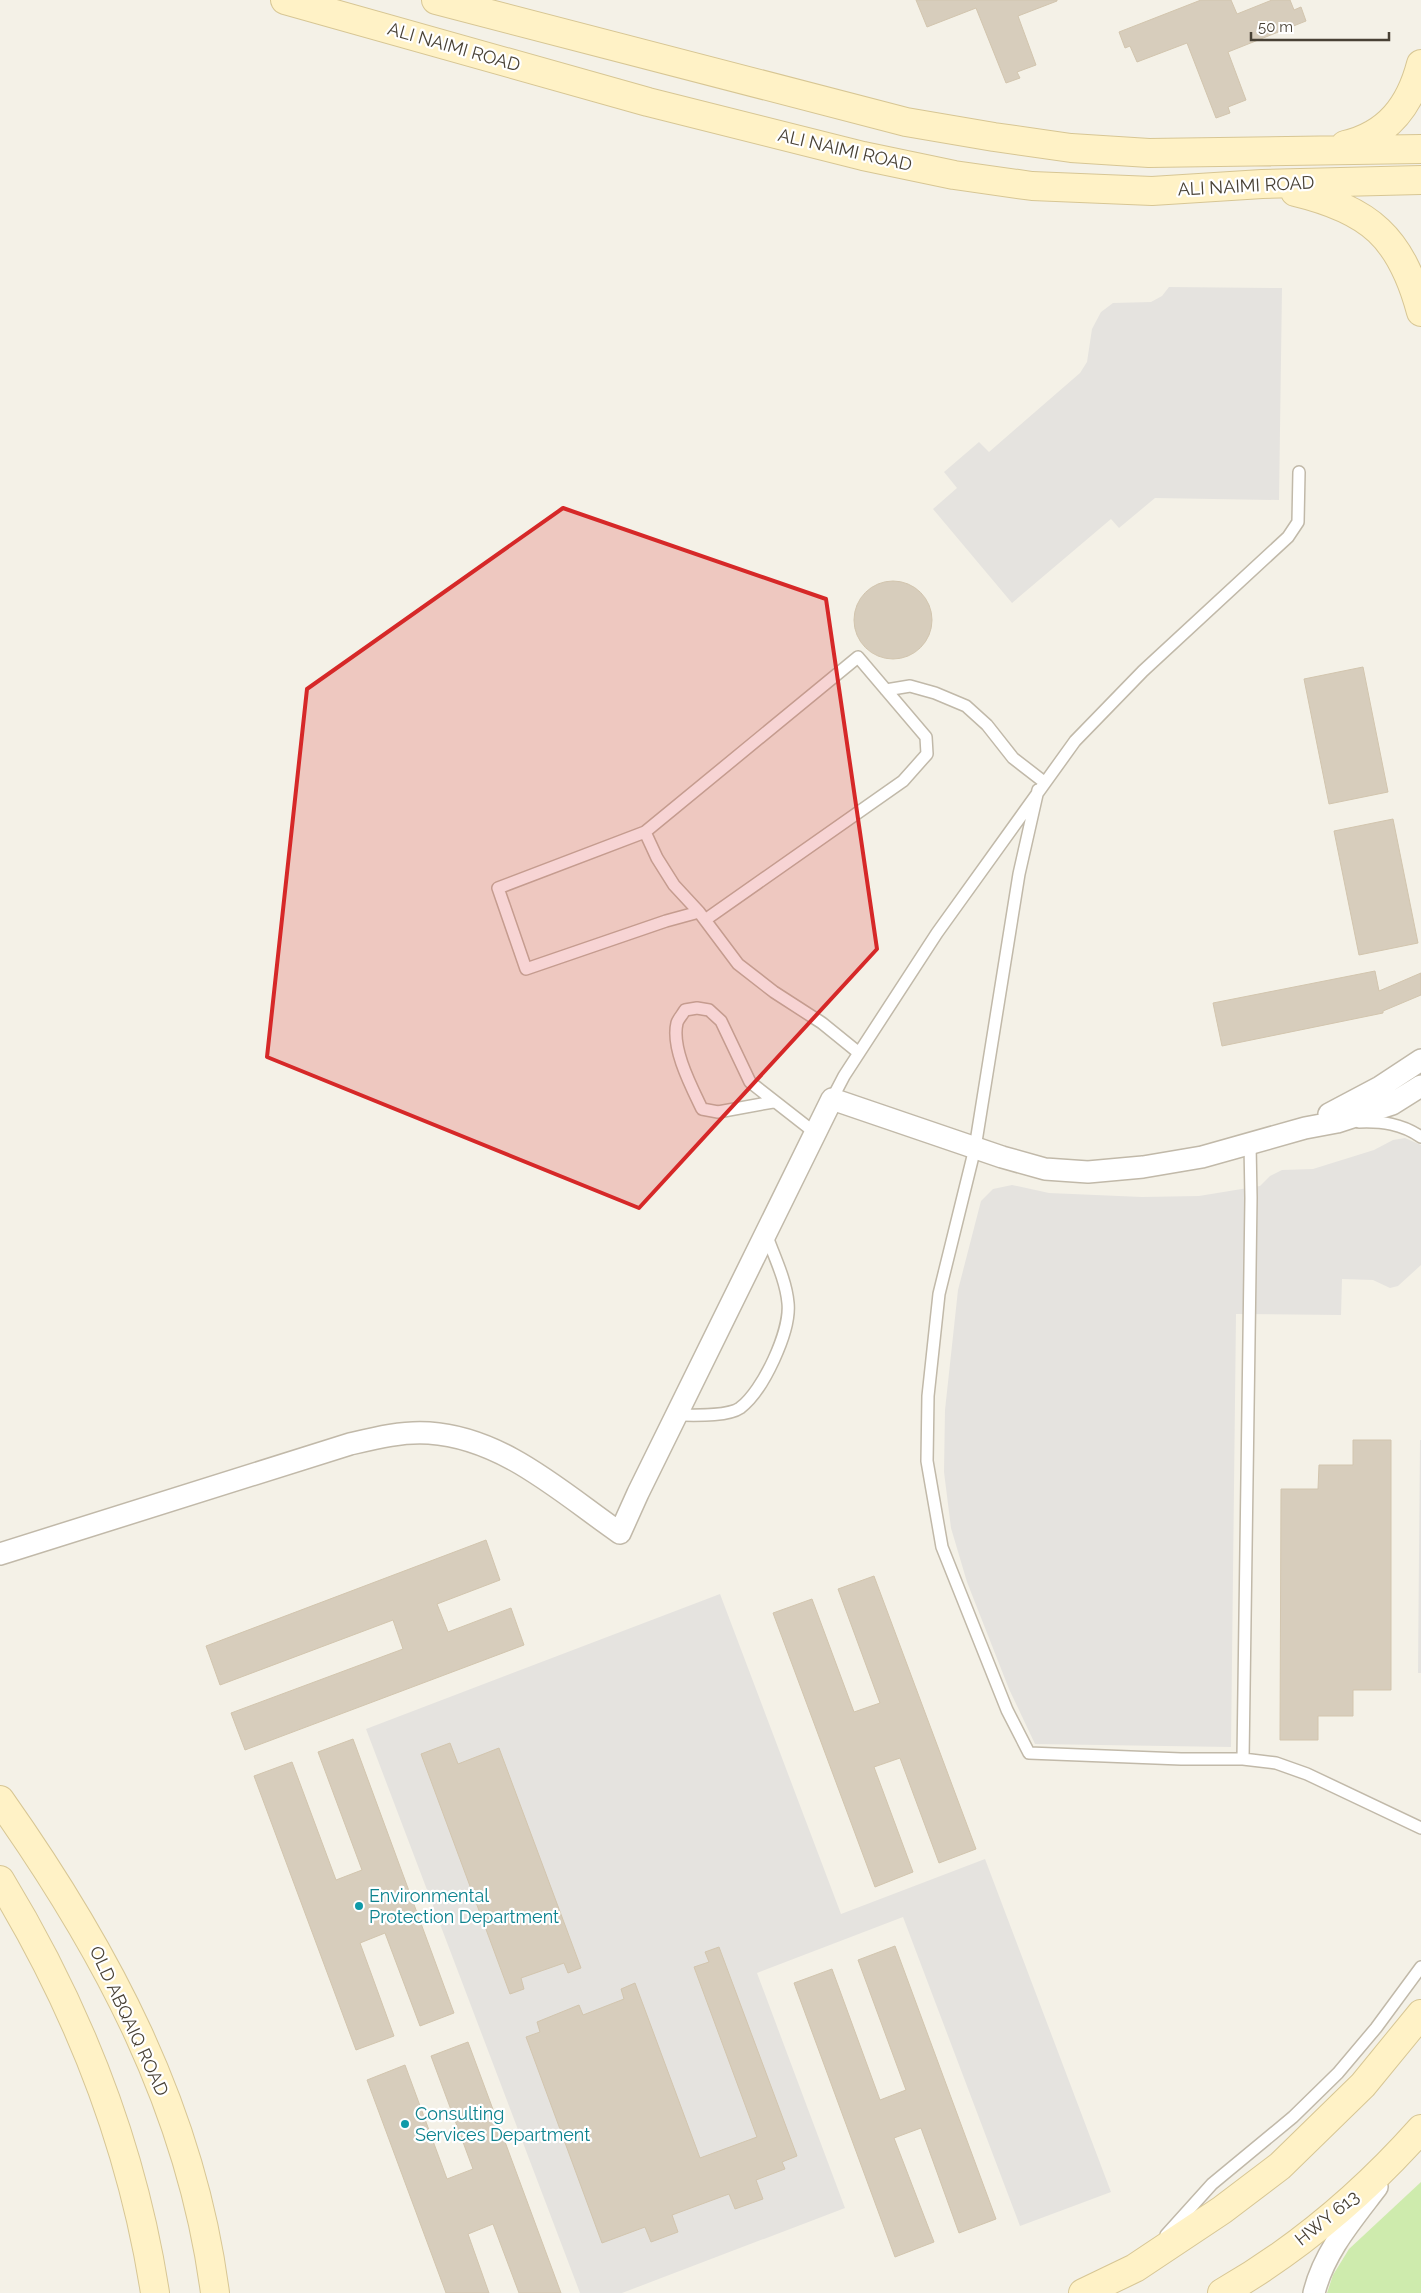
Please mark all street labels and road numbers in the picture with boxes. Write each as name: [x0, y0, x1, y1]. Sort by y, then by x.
street label: ALI NAIMI ROAD: [385, 18, 523, 76]
street label: ALI NAIMI ROAD: [776, 124, 914, 175]
street label: ALI NAIMI ROAD: [1177, 171, 1315, 200]
street label: OLD ABQAIQ ROAD: [86, 1943, 173, 2099]
street label: HWY 613: [1291, 2186, 1363, 2250]

